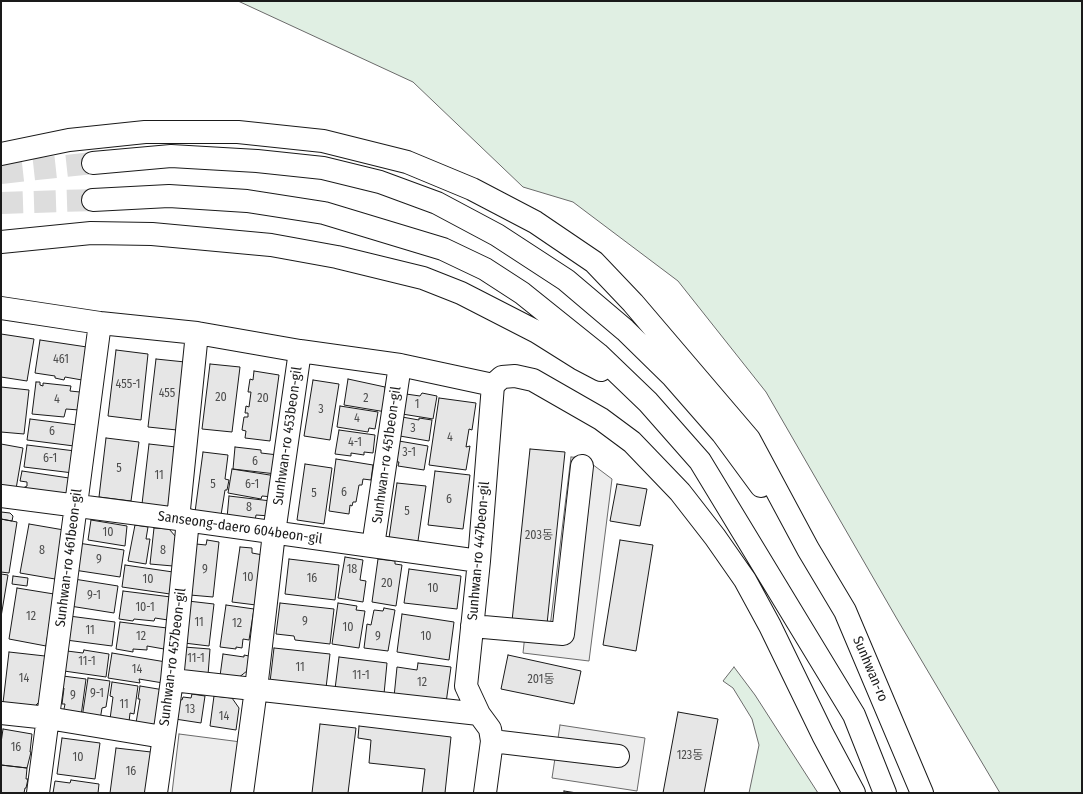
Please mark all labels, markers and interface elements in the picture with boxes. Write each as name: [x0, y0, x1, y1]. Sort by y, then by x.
house number: 461: [53, 353, 69, 367]
street label: Sunhwan-ro 453beon-gil: [270, 366, 306, 506]
house number: 455-1: [116, 378, 140, 392]
street label: Sunhwan-ro 451beon-gil: [369, 385, 405, 525]
house number: 455: [159, 387, 175, 401]
house number: 20: [215, 391, 227, 405]
house number: 20: [257, 392, 269, 406]
house number: 2: [363, 392, 369, 406]
house number: 4: [54, 393, 60, 407]
house number: 1: [415, 398, 419, 412]
house number: 3: [318, 403, 324, 417]
house number: 4: [354, 412, 360, 426]
house number: 3: [410, 422, 416, 436]
house number: 6: [49, 425, 55, 439]
house number: 4: [447, 431, 453, 445]
house number: 4-1: [348, 436, 362, 450]
house number: 3-1: [402, 446, 416, 460]
house number: 6-1: [43, 452, 57, 466]
house number: 6: [252, 455, 258, 469]
house number: 5: [116, 462, 122, 476]
house number: 11: [154, 469, 164, 483]
house number: 5: [210, 478, 216, 492]
house number: 6-1: [245, 478, 259, 492]
street label: Sunhwan-ro 447beon-gil: [465, 481, 493, 621]
house number: 6: [341, 486, 347, 500]
house number: 5: [311, 487, 317, 501]
street label: Sunhwan-ro 461beon-gil: [52, 488, 86, 628]
house number: 6: [446, 493, 452, 507]
house number: 8: [246, 501, 252, 515]
house number: 5: [404, 505, 410, 519]
street label: Sanseong-daero 604beon-gil: [157, 508, 323, 548]
house number: 10: [103, 526, 113, 540]
house number: 203동: [525, 529, 553, 543]
house number: 8: [39, 544, 45, 558]
house number: 8: [160, 544, 166, 558]
house number: 9: [96, 553, 102, 567]
house number: 9: [202, 563, 208, 577]
house number: 18: [347, 563, 357, 577]
house number: 10: [243, 571, 253, 585]
house number: 16: [307, 572, 317, 586]
house number: 10: [143, 573, 153, 587]
house number: 20: [381, 577, 393, 591]
house number: 10: [428, 582, 438, 596]
street label: Sunhwan-ro 457beon-gil: [156, 587, 190, 727]
house number: 9-1: [87, 589, 101, 603]
house number: 10-1: [135, 601, 155, 615]
house number: 12: [26, 610, 36, 624]
house number: 9: [302, 615, 308, 629]
house number: 11: [194, 616, 204, 630]
house number: 12: [232, 617, 242, 631]
house number: 10: [343, 621, 353, 635]
house number: 11: [85, 624, 95, 638]
house number: 12: [136, 630, 146, 644]
house number: 9: [375, 630, 381, 644]
house number: 10: [421, 630, 431, 644]
street label: Sunhwan-ro: [849, 634, 891, 704]
house number: 11-1: [187, 652, 205, 666]
house number: 11-1: [78, 655, 96, 669]
house number: 11: [295, 661, 305, 675]
house number: 14: [132, 663, 142, 677]
house number: 11-1: [352, 669, 370, 683]
house number: 14: [19, 672, 29, 686]
house number: 201동: [528, 673, 554, 687]
house number: 12: [417, 676, 427, 690]
house number: 9-1: [90, 687, 104, 701]
house number: 9: [70, 689, 76, 703]
house number: 11: [119, 698, 129, 712]
house number: 13: [185, 703, 195, 717]
house number: 14: [219, 710, 229, 724]
house number: 16: [11, 741, 21, 755]
house number: 123동: [677, 749, 703, 763]
house number: 10: [73, 751, 83, 765]
house number: 16: [126, 765, 136, 779]

